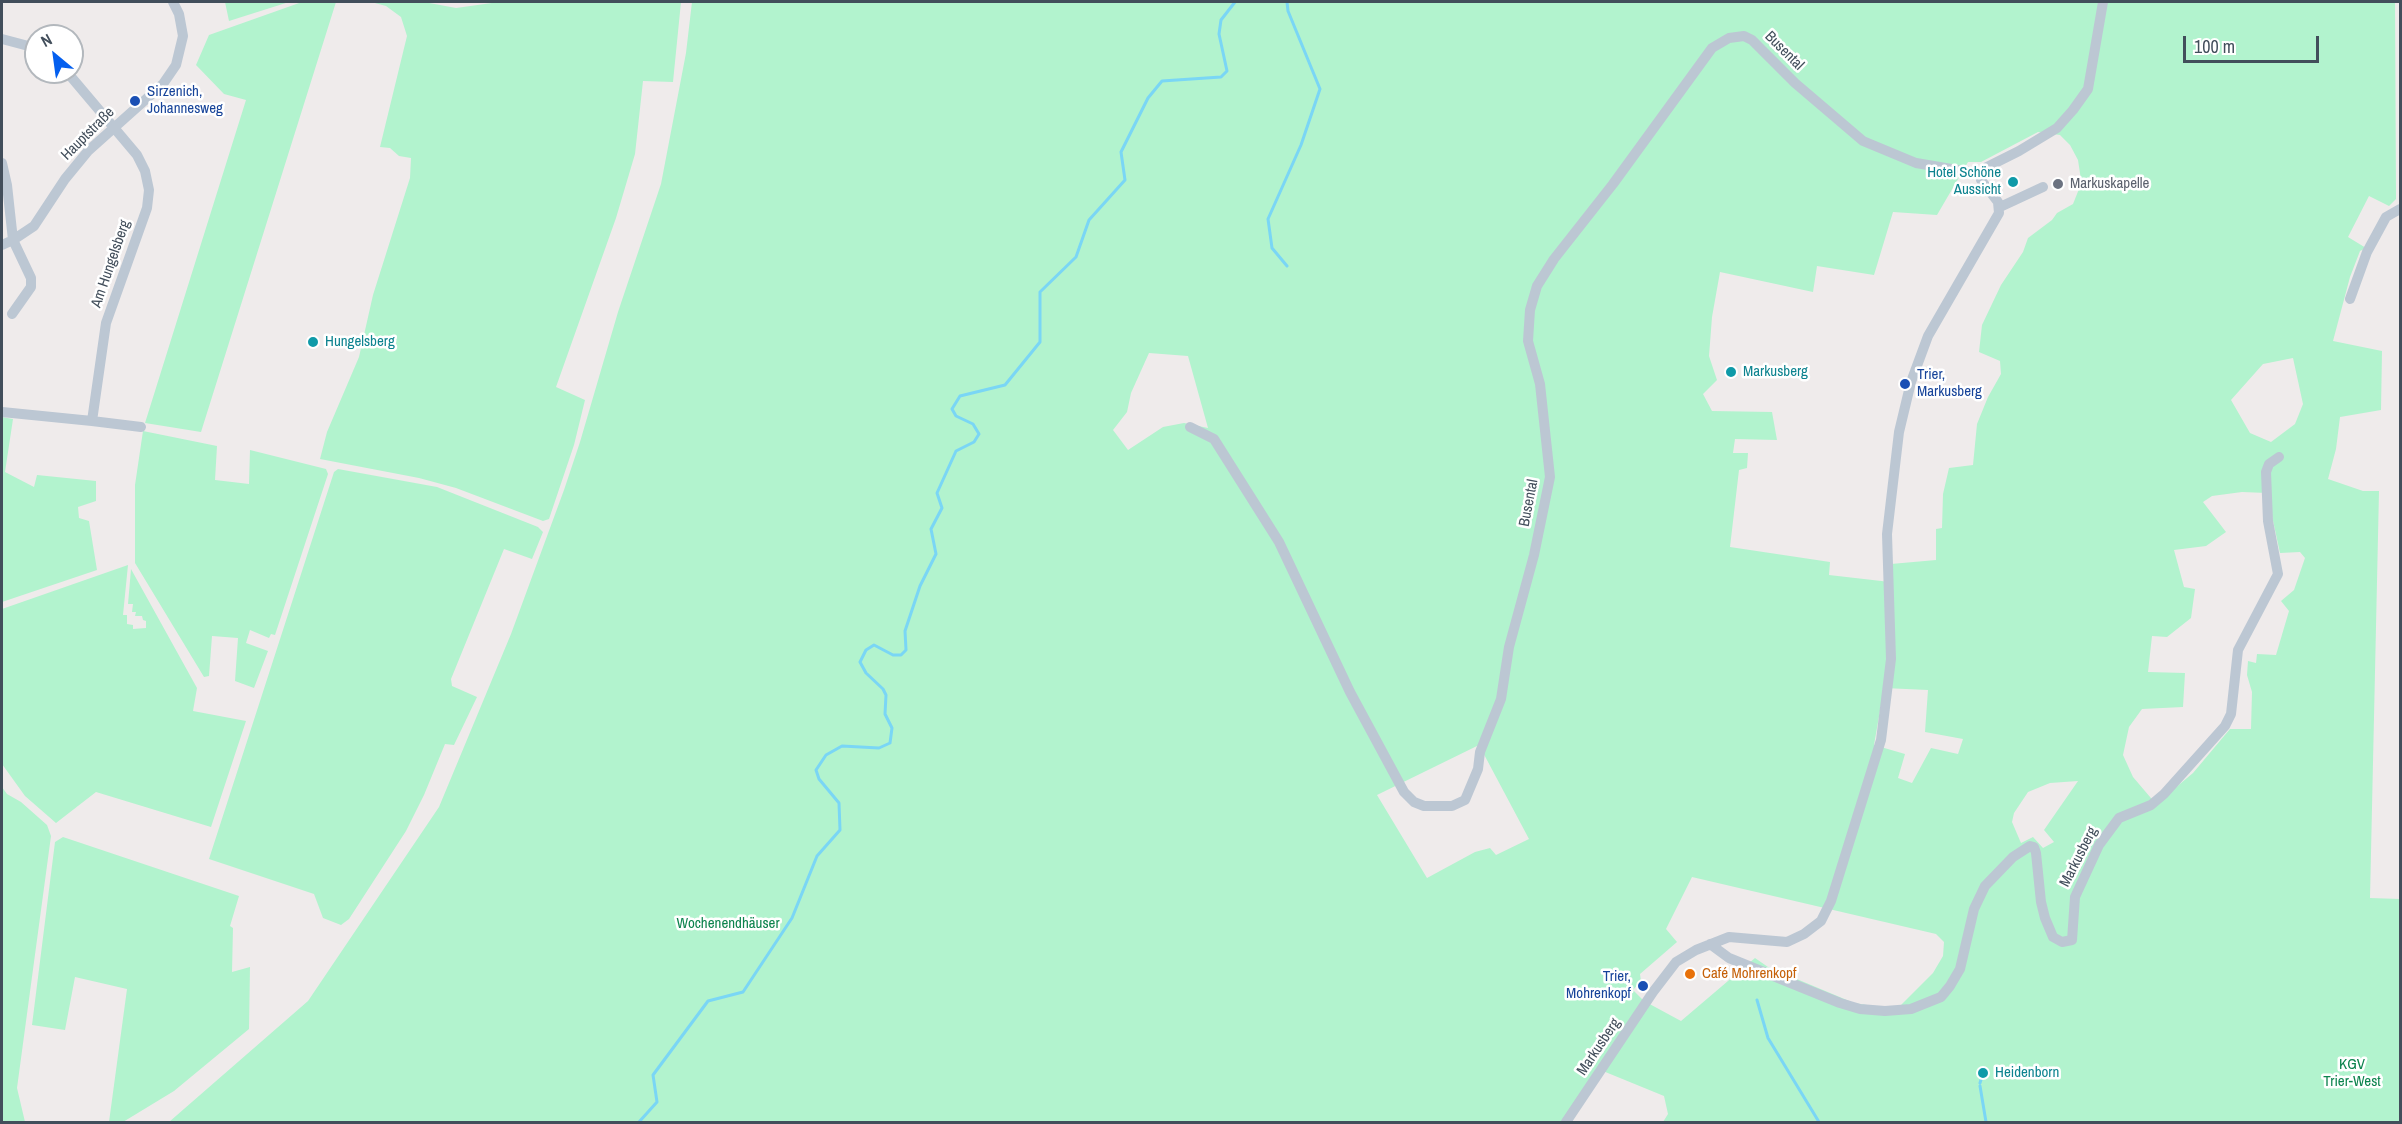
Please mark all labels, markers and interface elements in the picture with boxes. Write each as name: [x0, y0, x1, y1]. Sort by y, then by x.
north arrow: [24, 24, 84, 84]
scale bar: [2186, 24, 2322, 62]
text: N: [37, 28, 56, 52]
street label: Busental: [1761, 28, 1807, 74]
text: 100 m: [2194, 34, 2235, 59]
place label: Sirzenich, Johannesweg: [147, 83, 223, 118]
marker: Sirzenich, Johannesweg: [128, 94, 142, 108]
street label: Hauptstraße: [58, 104, 118, 164]
place label: Hotel Schöne Aussicht: [1927, 164, 2001, 199]
marker: Hotel Schöne Aussicht: [2006, 175, 2020, 189]
place label: Markuskapelle: [2070, 175, 2149, 193]
marker: Markuskapelle: [2051, 177, 2065, 191]
street label: Am Hungelsberg: [88, 218, 134, 310]
place label: Hungelsberg: [325, 333, 395, 351]
marker: Hungelsberg: [306, 335, 320, 349]
place label: Markusberg: [1743, 363, 1808, 381]
marker: Markusberg: [1724, 365, 1738, 379]
place label: Trier, Markusberg: [1917, 366, 1982, 401]
marker: Trier, Markusberg: [1898, 377, 1912, 391]
street label: Busental: [1516, 478, 1542, 528]
street label: Markusberg: [2056, 824, 2102, 890]
park label: Wochenendhäuser: [676, 915, 780, 933]
place label: Café Mohrenkopf: [1702, 965, 1796, 983]
marker: Café Mohrenkopf: [1683, 967, 1697, 981]
place label: Trier, Mohrenkopf: [1566, 968, 1631, 1003]
marker: Trier, Mohrenkopf: [1636, 979, 1650, 993]
street label: Markusberg: [1573, 1015, 1625, 1079]
park label: KGV Trier-West: [2323, 1056, 2381, 1091]
place label: Heidenborn: [1995, 1064, 2059, 1082]
marker: Heidenborn: [1976, 1066, 1990, 1080]

